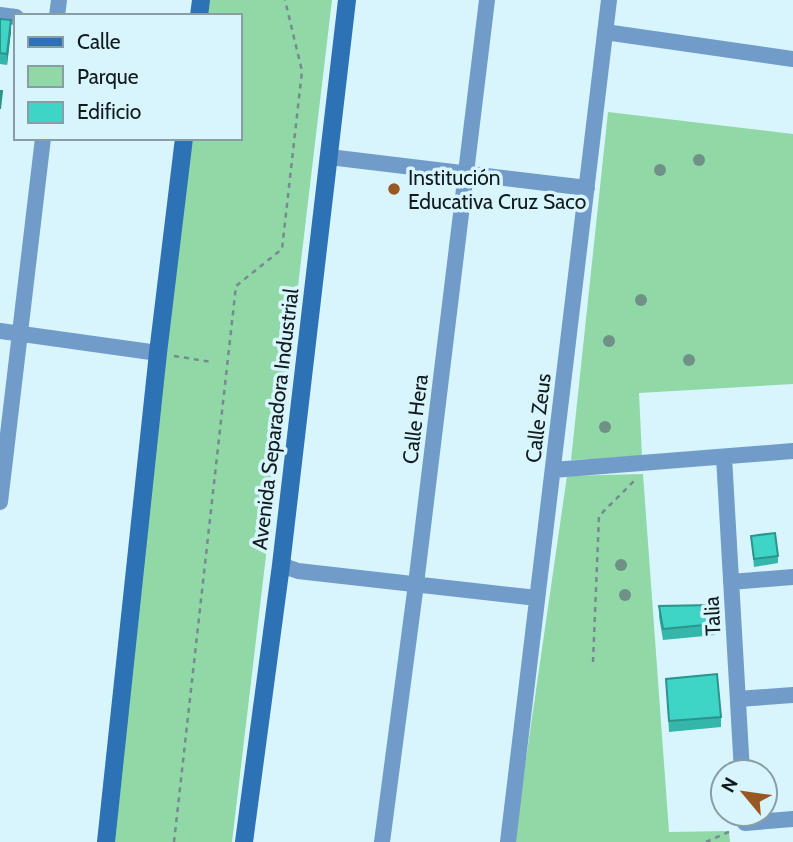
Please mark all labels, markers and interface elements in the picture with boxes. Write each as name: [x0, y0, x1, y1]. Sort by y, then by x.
legend: [14, 14, 242, 140]
text: Calle: [77, 29, 121, 54]
text: Parque: [77, 64, 139, 89]
text: Edificio: [77, 99, 141, 124]
place label: Institución Educativa Cruz Saco: [408, 165, 586, 214]
marker: Institución Educativa Cruz Saco: [386, 181, 402, 197]
street label: Avenida Separadora Industrial: [247, 287, 303, 551]
street label: Calle Zeus: [520, 372, 556, 464]
street label: Calle Hera: [397, 373, 433, 465]
street label: Talia: [698, 596, 726, 636]
north arrow: [709, 758, 779, 828]
text: N: [716, 774, 743, 796]

